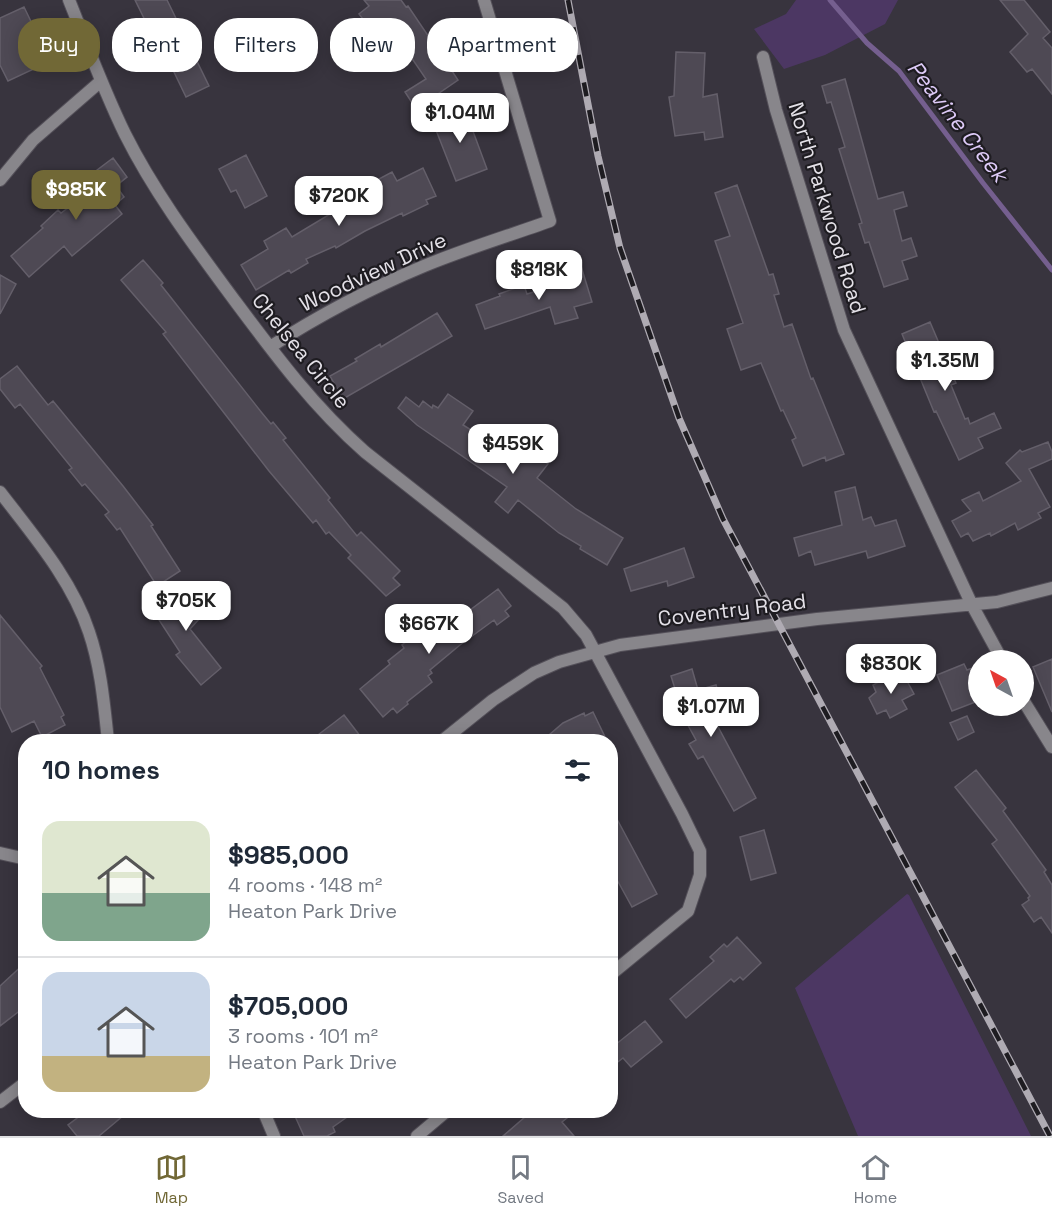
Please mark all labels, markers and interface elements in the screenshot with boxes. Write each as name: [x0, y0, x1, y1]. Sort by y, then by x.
chip: Buy: [18, 18, 100, 72]
chip: Rent: [112, 18, 202, 72]
chip: Filters: [214, 18, 318, 72]
chip: New: [330, 18, 415, 72]
chip: Apartment: [427, 18, 578, 72]
water label: Peavine Creek: [902, 54, 1016, 189]
pin: $1.04M: [411, 93, 509, 144]
text: $1.04M: [425, 99, 495, 125]
street label: North Parkwood Road: [782, 99, 872, 317]
pin: $985K: [34, 170, 118, 221]
text: $985K: [46, 176, 107, 202]
pin: $720K: [297, 176, 381, 227]
text: $720K: [309, 182, 369, 208]
street label: Woodview Drive: [295, 226, 450, 317]
pin: $818K: [497, 250, 581, 301]
text: $818K: [510, 256, 568, 282]
street label: Chelsea Circle: [246, 287, 356, 414]
pin: $1.35M: [896, 341, 994, 392]
text: $1.35M: [911, 347, 979, 373]
pin: $459K: [471, 424, 555, 475]
text: $459K: [482, 430, 544, 456]
pin: $705K: [144, 581, 228, 632]
text: $705K: [156, 587, 216, 613]
street label: Coventry Road: [656, 587, 808, 632]
pin: $667K: [387, 604, 471, 655]
text: $667K: [399, 610, 459, 636]
pin: $830K: [849, 644, 933, 695]
text: $830K: [860, 650, 922, 676]
north arrow: [968, 650, 1034, 716]
map controls: [968, 650, 1034, 716]
pin: $1.07M: [662, 687, 760, 738]
text: $1.07M: [677, 693, 745, 719]
text: 10 homes: [42, 753, 160, 787]
icon: filters: [561, 754, 594, 787]
text: $985,000: [228, 838, 349, 872]
icon: home: [90, 845, 162, 917]
text: 4 rooms · 148 m²: [228, 872, 382, 898]
text: Heaton Park Drive: [228, 898, 397, 924]
text: $705,000: [228, 989, 348, 1023]
icon: home: [90, 996, 162, 1068]
text: 3 rooms · 101 m²: [228, 1023, 378, 1049]
text: Heaton Park Drive: [228, 1049, 397, 1075]
tab: Map: [155, 1151, 188, 1208]
tab: Saved: [498, 1151, 544, 1208]
tab: Home: [854, 1151, 897, 1208]

